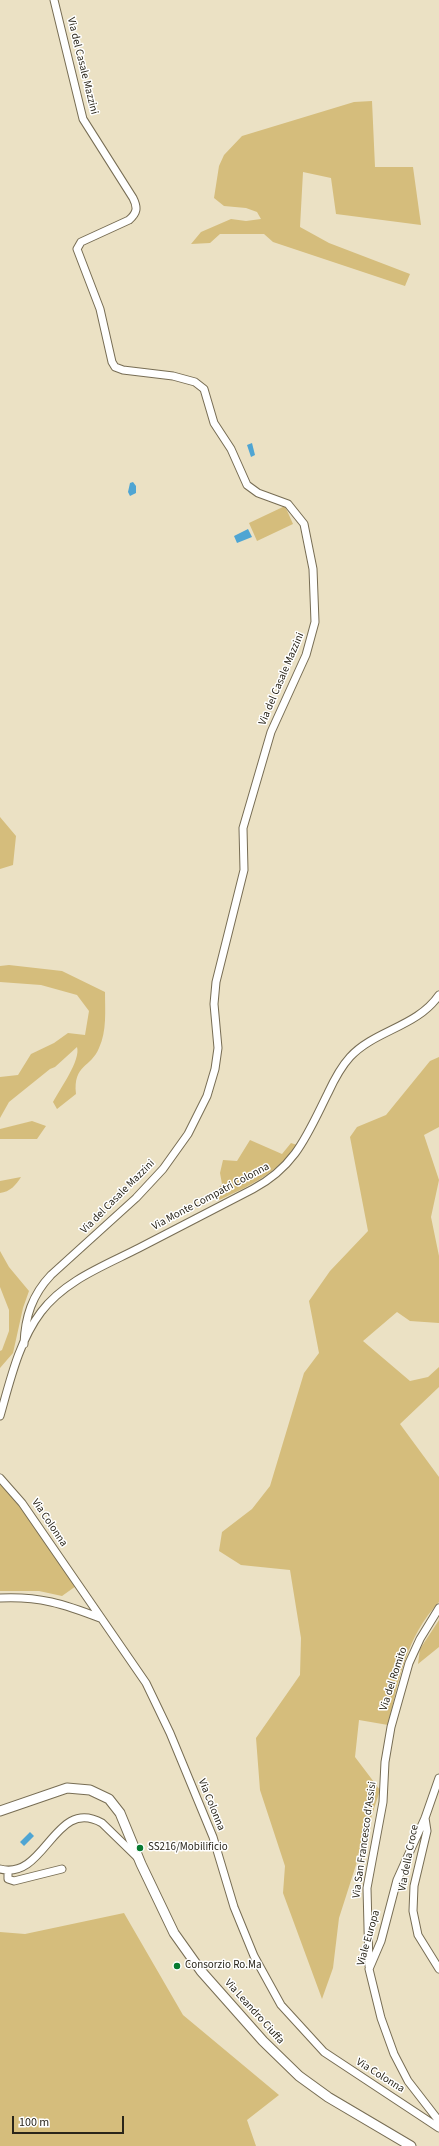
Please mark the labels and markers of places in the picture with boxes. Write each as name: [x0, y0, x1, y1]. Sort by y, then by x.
place label: SS216/Mobilificio: [148, 1841, 228, 1855]
marker: SS216/Mobilificio: [135, 1843, 145, 1853]
place label: Consorzio Ro.Ma: [185, 1959, 261, 1973]
marker: Consorzio Ro.Ma: [172, 1961, 182, 1971]

